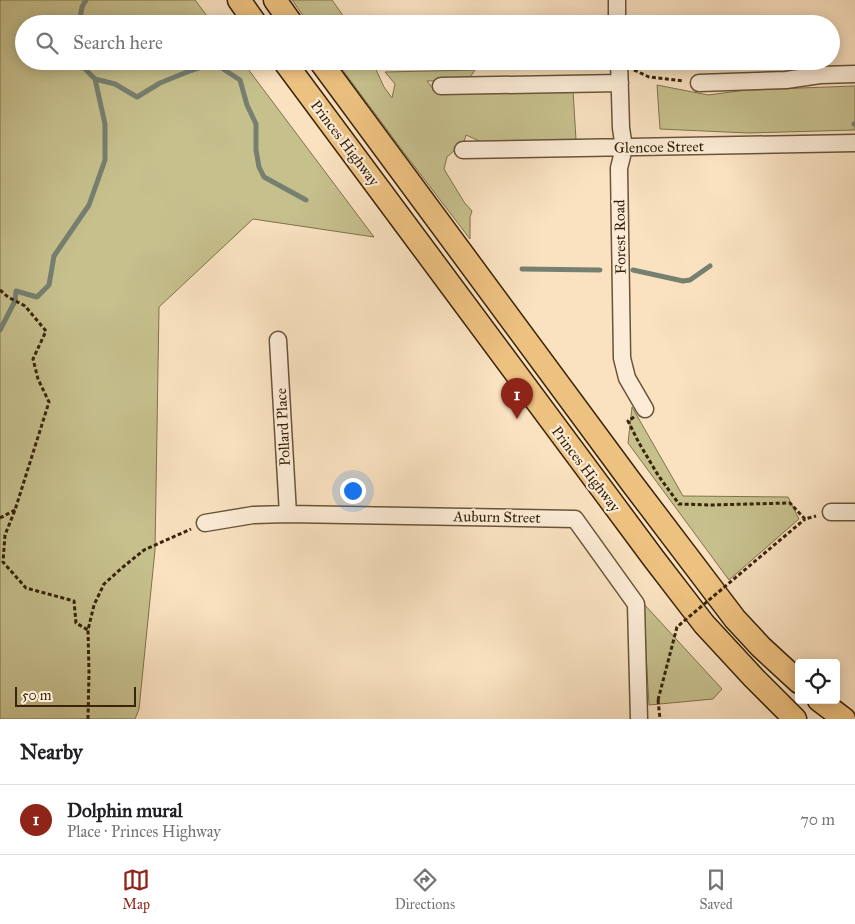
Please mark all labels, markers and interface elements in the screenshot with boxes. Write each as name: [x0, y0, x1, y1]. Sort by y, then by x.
search box: [15, 15, 840, 70]
icon: search: [33, 29, 61, 57]
text: Search here: [73, 31, 163, 54]
street label: Princes Highway: [307, 96, 384, 190]
street label: Glencoe Street: [614, 137, 705, 157]
street label: Forest Road: [610, 199, 630, 275]
pin: 1: [501, 378, 533, 419]
street label: Pollard Place: [272, 387, 294, 467]
street label: Princes Highway: [548, 422, 625, 516]
your location: [340, 478, 366, 504]
street label: Auburn Street: [452, 507, 542, 527]
map controls: [795, 659, 840, 704]
button: locate: [795, 659, 840, 704]
scale bar: [15, 684, 136, 707]
text: 50 m: [22, 687, 51, 704]
text: Nearby: [20, 739, 83, 765]
text: Dolphin mural: [67, 799, 183, 822]
text: 1: [33, 810, 39, 829]
text: 70 m: [800, 810, 835, 829]
text: Place · Princes Highway: [67, 822, 221, 841]
tab: Map: [122, 866, 150, 913]
tab: Directions: [395, 866, 455, 913]
tab: Saved: [700, 866, 733, 913]

